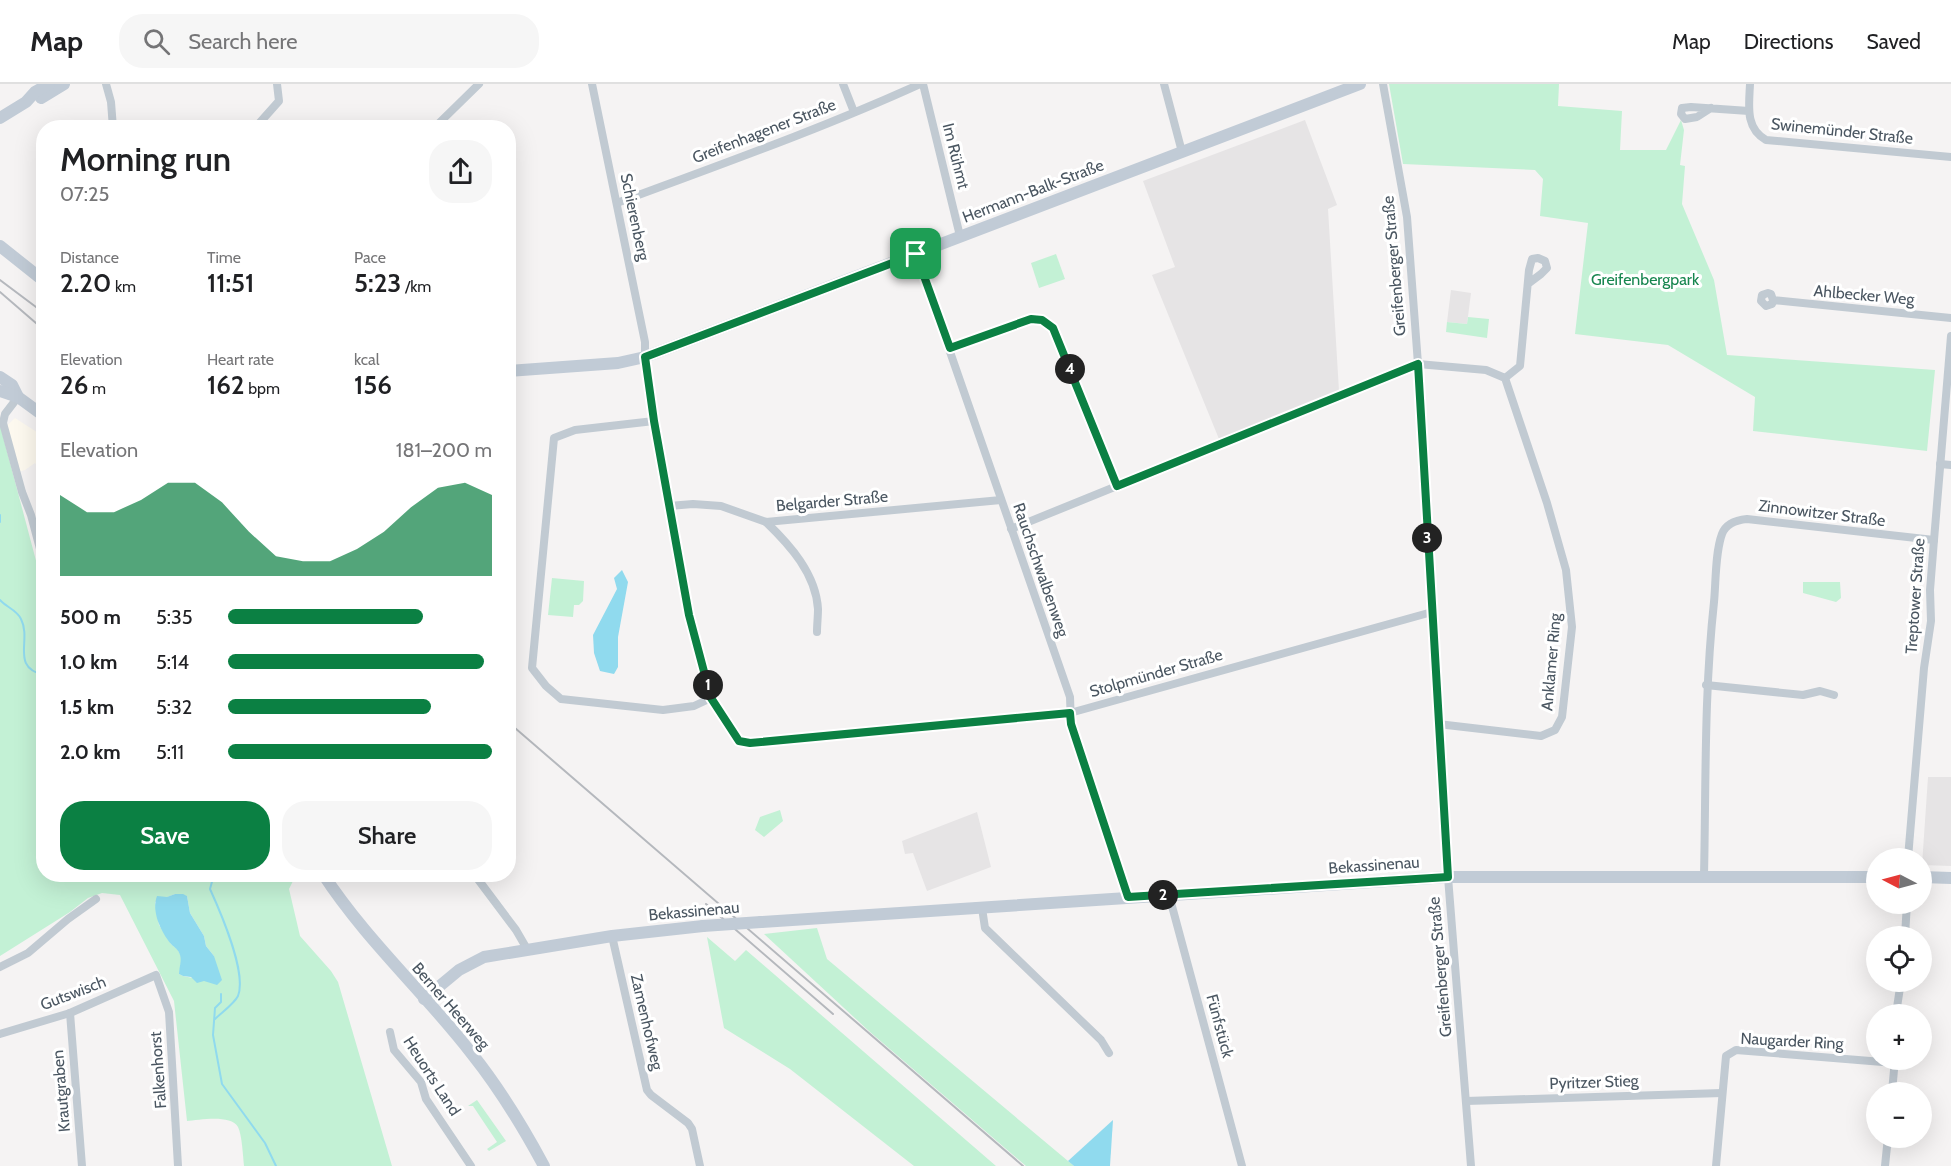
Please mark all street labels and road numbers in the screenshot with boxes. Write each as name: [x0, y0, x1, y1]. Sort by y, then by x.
street label: Greifenhagener Straße: [690, 95, 838, 167]
street label: Swinemünder Straße: [1770, 114, 1914, 148]
street label: Im Rühmt: [939, 121, 974, 192]
street label: Hermann-Balk-Straße: [960, 155, 1106, 227]
street label: Schierenberg: [616, 172, 654, 263]
street label: Greifenberger Straße: [1378, 195, 1410, 337]
street label: Ahlbecker Weg: [1813, 281, 1916, 309]
street label: Belgarder Straße: [775, 487, 889, 515]
street label: Zinnowitzer Straße: [1757, 496, 1887, 530]
street label: Rauchschwalbenweg: [1009, 500, 1073, 641]
street label: Treptower Straße: [1901, 538, 1929, 654]
street label: Anklamer Ring: [1537, 611, 1565, 712]
street label: Stolpmünder Straße: [1087, 645, 1225, 701]
street label: Bekassinenau: [1328, 852, 1420, 878]
street label: Greifenberger Straße: [1424, 896, 1456, 1038]
street label: Bekassinenau: [648, 898, 740, 924]
street label: Berner Heerweg: [408, 959, 495, 1054]
street label: Gutswisch: [38, 972, 108, 1014]
street label: Zamenhofweg: [627, 972, 667, 1073]
street label: Fünfstück: [1202, 992, 1238, 1061]
street label: Naugarder Ring: [1740, 1029, 1845, 1053]
street label: Falkenhorst: [146, 1030, 170, 1109]
street label: Heuorts Land: [399, 1033, 465, 1119]
street label: Krautgraben: [48, 1049, 74, 1133]
street label: Pyritzer Stieg: [1549, 1071, 1640, 1093]

